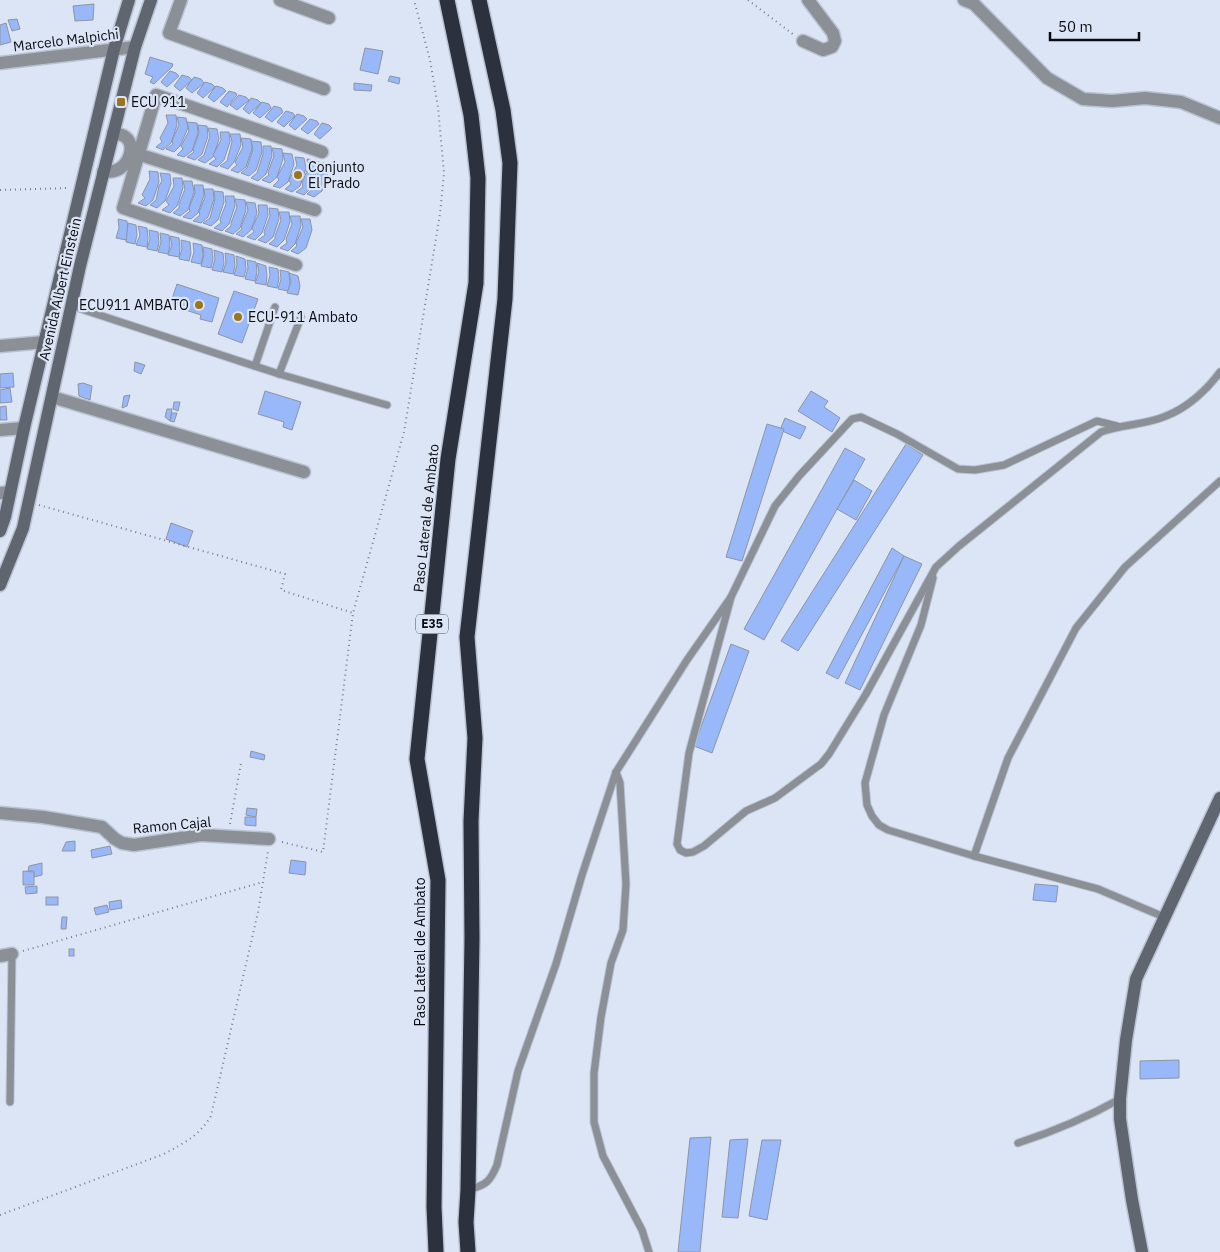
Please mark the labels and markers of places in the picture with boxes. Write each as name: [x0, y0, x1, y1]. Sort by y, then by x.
place label: ECU 911: [131, 93, 186, 111]
marker: ECU 911: [115, 96, 127, 108]
place label: Conjunto El Prado: [308, 158, 365, 192]
marker: Conjunto El Prado: [292, 169, 304, 181]
place label: ECU911 AMBATO: [79, 296, 189, 314]
marker: ECU911 AMBATO: [193, 299, 205, 311]
place label: ECU-911 Ambato: [248, 308, 358, 326]
marker: ECU-911 Ambato: [232, 311, 244, 323]

